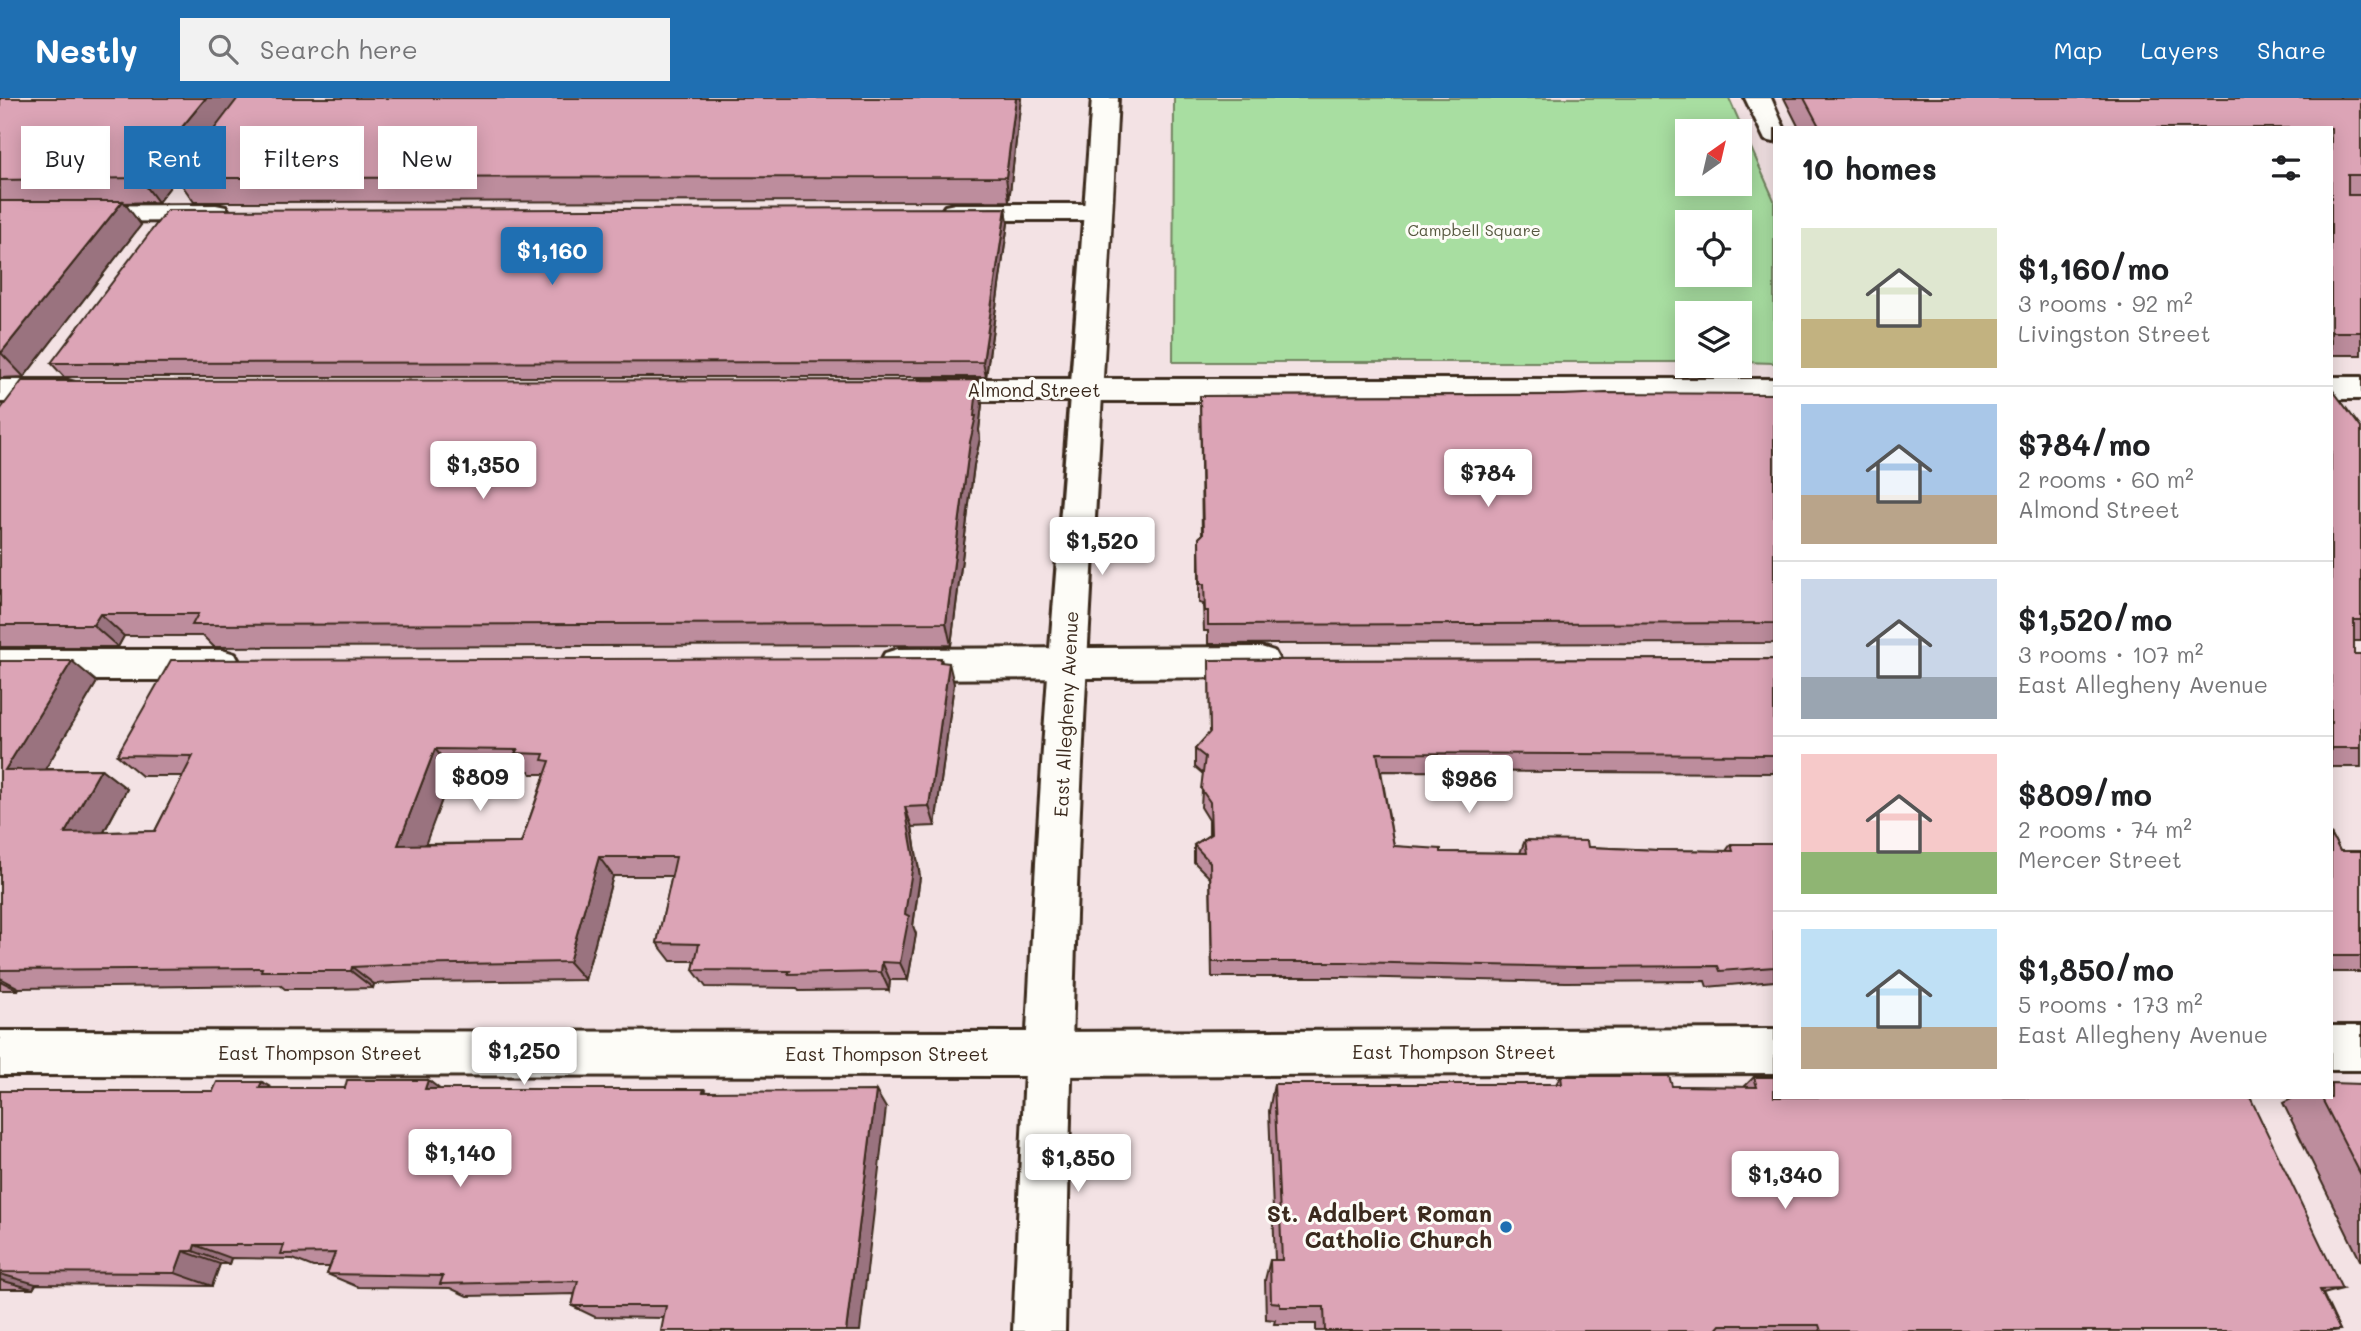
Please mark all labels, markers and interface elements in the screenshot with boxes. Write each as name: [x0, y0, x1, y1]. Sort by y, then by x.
search box: [180, 18, 670, 81]
text: Nestly: [35, 28, 138, 71]
icon: search: [204, 30, 242, 68]
text: Search here: [260, 32, 418, 66]
text: Map: [2054, 34, 2102, 65]
text: Layers: [2140, 34, 2219, 65]
text: Share: [2257, 34, 2326, 65]
north arrow: [1675, 119, 1752, 196]
map controls: [1675, 119, 1752, 378]
chip: Buy: [21, 126, 110, 189]
chip: Rent: [124, 126, 226, 189]
chip: Filters: [240, 126, 364, 189]
chip: New: [378, 126, 477, 189]
text: 10 homes: [1801, 148, 1937, 188]
icon: filters: [2267, 149, 2305, 187]
button: locate: [1675, 210, 1752, 287]
park label: Campbell Square: [1407, 219, 1541, 240]
pin: $1,160: [495, 228, 609, 287]
text: $1,160: [517, 235, 587, 265]
text: $1,160/mo: [2018, 248, 2169, 288]
icon: home: [1857, 256, 1941, 340]
text: 3 rooms · 92 m²: [2018, 288, 2193, 318]
button: layers: [1675, 301, 1752, 378]
text: Livingston Street: [2018, 318, 2211, 348]
street label: Almond Street: [967, 377, 1101, 402]
text: $784/mo: [2018, 424, 2150, 464]
icon: home: [1857, 432, 1941, 516]
pin: $1,350: [426, 442, 540, 501]
text: $1,350: [446, 449, 520, 479]
pin: $784: [1447, 450, 1529, 509]
text: $784: [1460, 457, 1516, 487]
text: 2 rooms · 60 m²: [2018, 464, 2194, 494]
text: Almond Street: [2018, 494, 2180, 524]
pin: $1,520: [1045, 518, 1159, 577]
text: $1,520: [1066, 525, 1138, 555]
text: $1,520/mo: [2018, 599, 2172, 639]
icon: home: [1857, 607, 1941, 691]
street label: East Allegheny Avenue: [1048, 610, 1083, 818]
text: 3 rooms · 107 m²: [2018, 639, 2204, 669]
text: East Allegheny Avenue: [2018, 669, 2268, 699]
pin: $809: [439, 754, 521, 813]
pin: $986: [1428, 756, 1510, 815]
text: $809: [451, 761, 509, 791]
text: $986: [1441, 763, 1497, 793]
text: $809/mo: [2018, 774, 2152, 814]
icon: home: [1857, 782, 1941, 866]
text: 2 rooms · 74 m²: [2018, 814, 2192, 844]
text: Mercer Street: [2018, 844, 2182, 874]
text: $1,850/mo: [2018, 949, 2174, 989]
icon: home: [1857, 957, 1941, 1041]
text: 5 rooms · 173 m²: [2018, 989, 2203, 1019]
text: East Allegheny Avenue: [2018, 1019, 2268, 1049]
pin: $1,250: [467, 1028, 581, 1087]
text: $1,250: [488, 1035, 560, 1065]
street label: East Thompson Street: [1352, 1039, 1556, 1064]
street label: East Thompson Street: [218, 1040, 422, 1065]
street label: East Thompson Street: [785, 1041, 989, 1066]
pin: $1,140: [403, 1130, 517, 1189]
pin: $1,850: [1021, 1134, 1135, 1194]
text: $1,140: [424, 1137, 496, 1167]
text: $1,850: [1041, 1142, 1115, 1172]
pin: $1,340: [1728, 1152, 1842, 1211]
text: $1,340: [1748, 1159, 1822, 1189]
place label: St. Adalbert Roman Catholic Church: [1267, 1198, 1492, 1254]
marker: St. Adalbert Roman Catholic Church: [1498, 1219, 1514, 1235]

